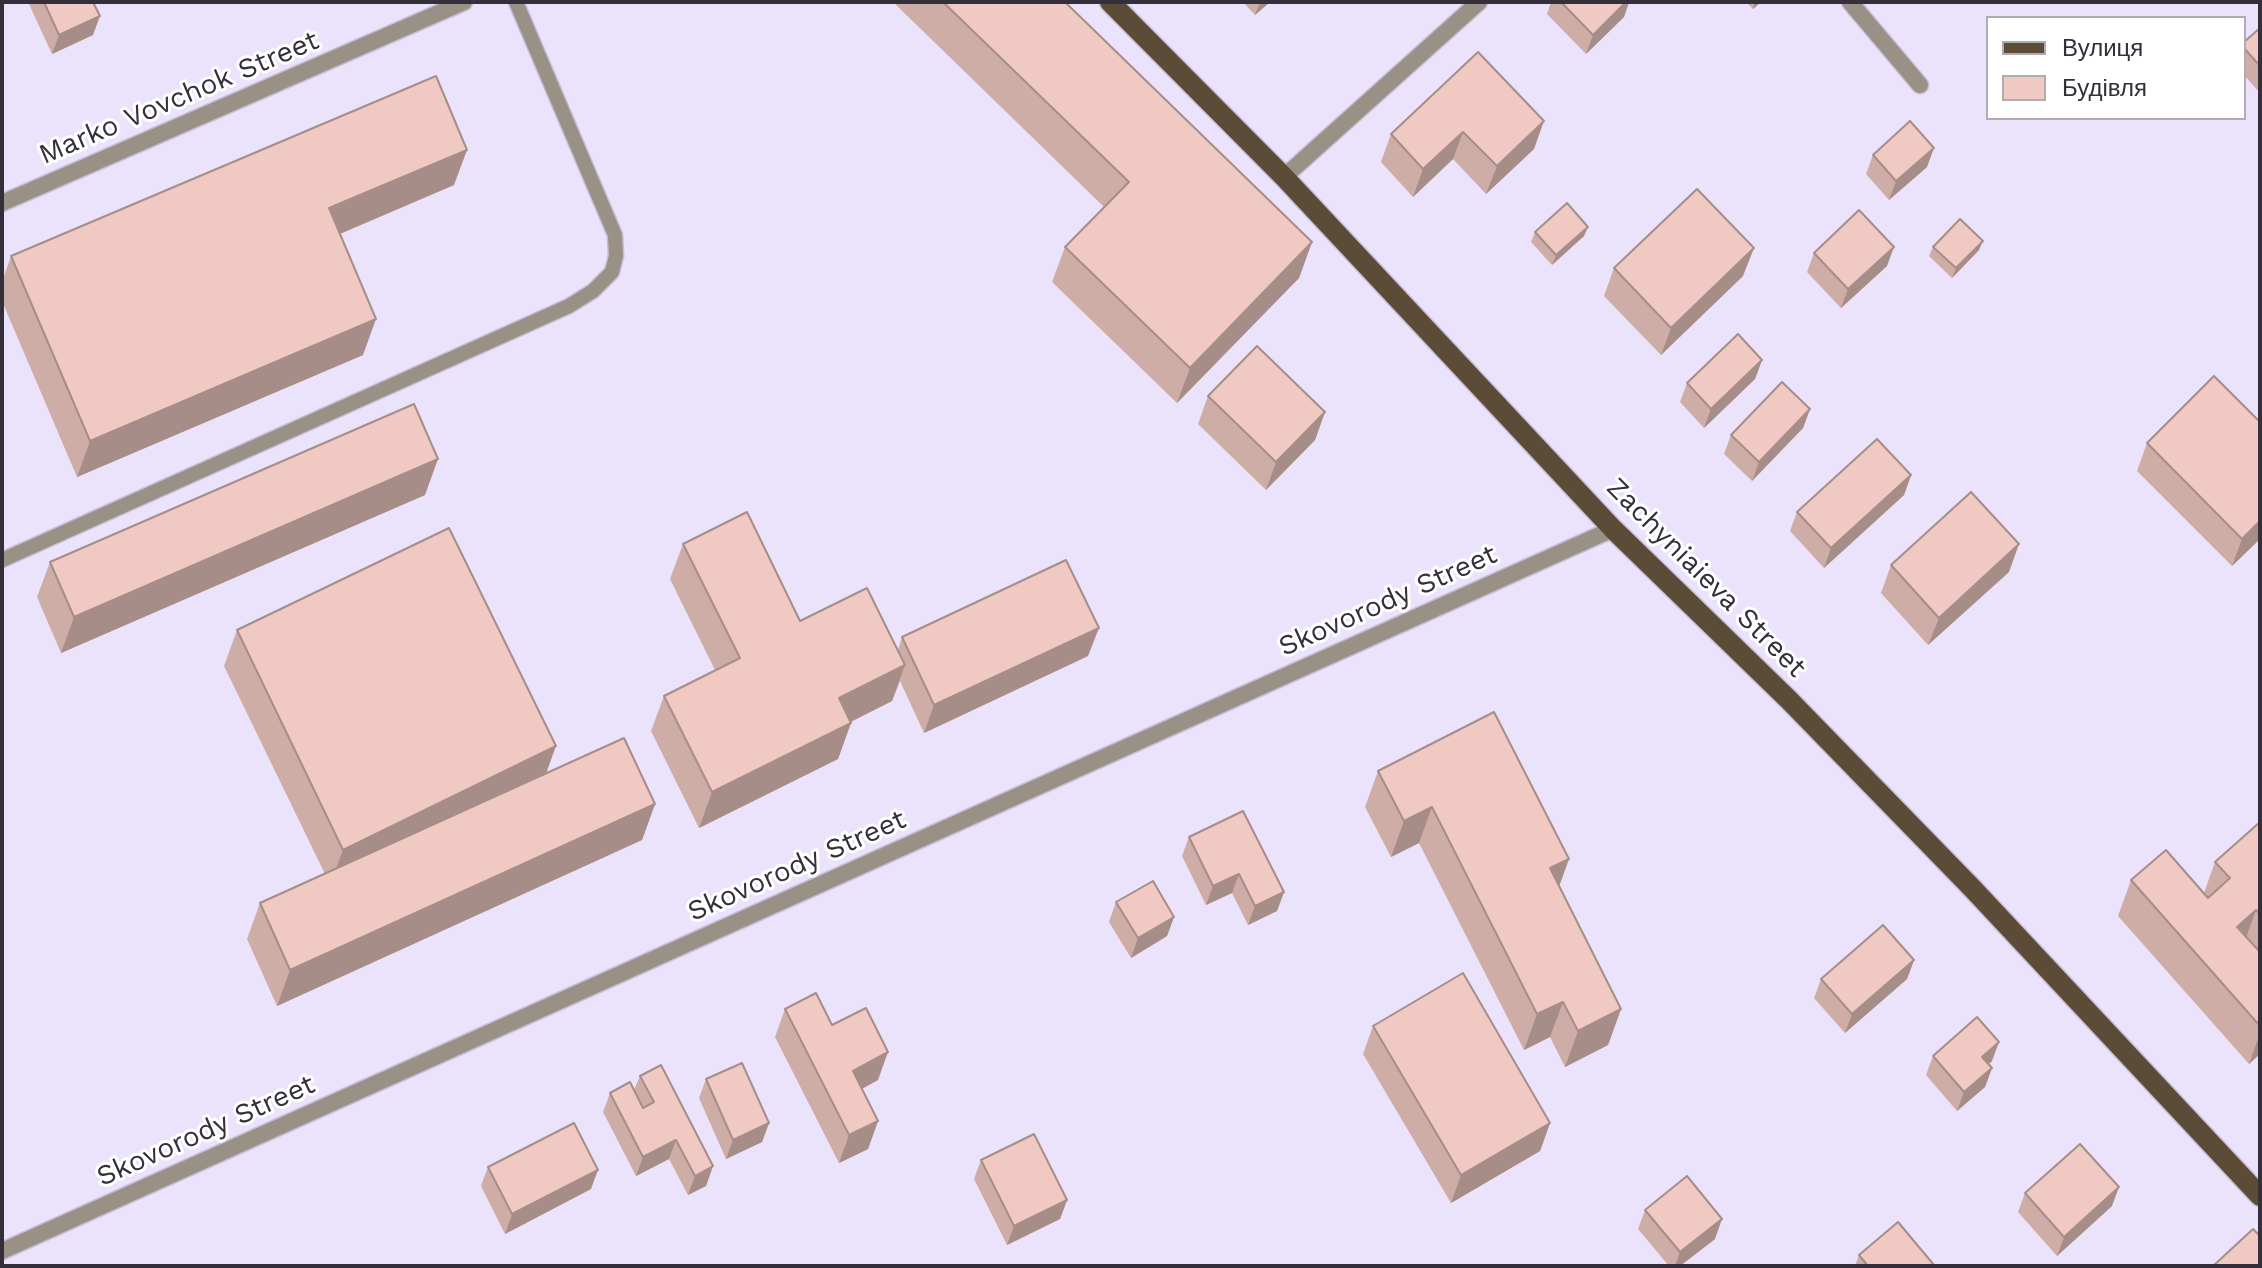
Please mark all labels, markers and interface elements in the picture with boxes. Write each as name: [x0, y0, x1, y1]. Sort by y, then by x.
legend: [1986, 16, 2246, 120]
street label: Marko Vovchok Street: [34, 24, 324, 172]
text: Вулиця: [2062, 34, 2143, 62]
text: Будівля: [2062, 74, 2147, 102]
street label: Zachyniaieva Street: [1599, 471, 1813, 685]
street label: Skovorody Street: [1274, 538, 1502, 664]
street label: Skovorody Street: [683, 803, 911, 929]
street label: Skovorody Street: [92, 1068, 320, 1194]

